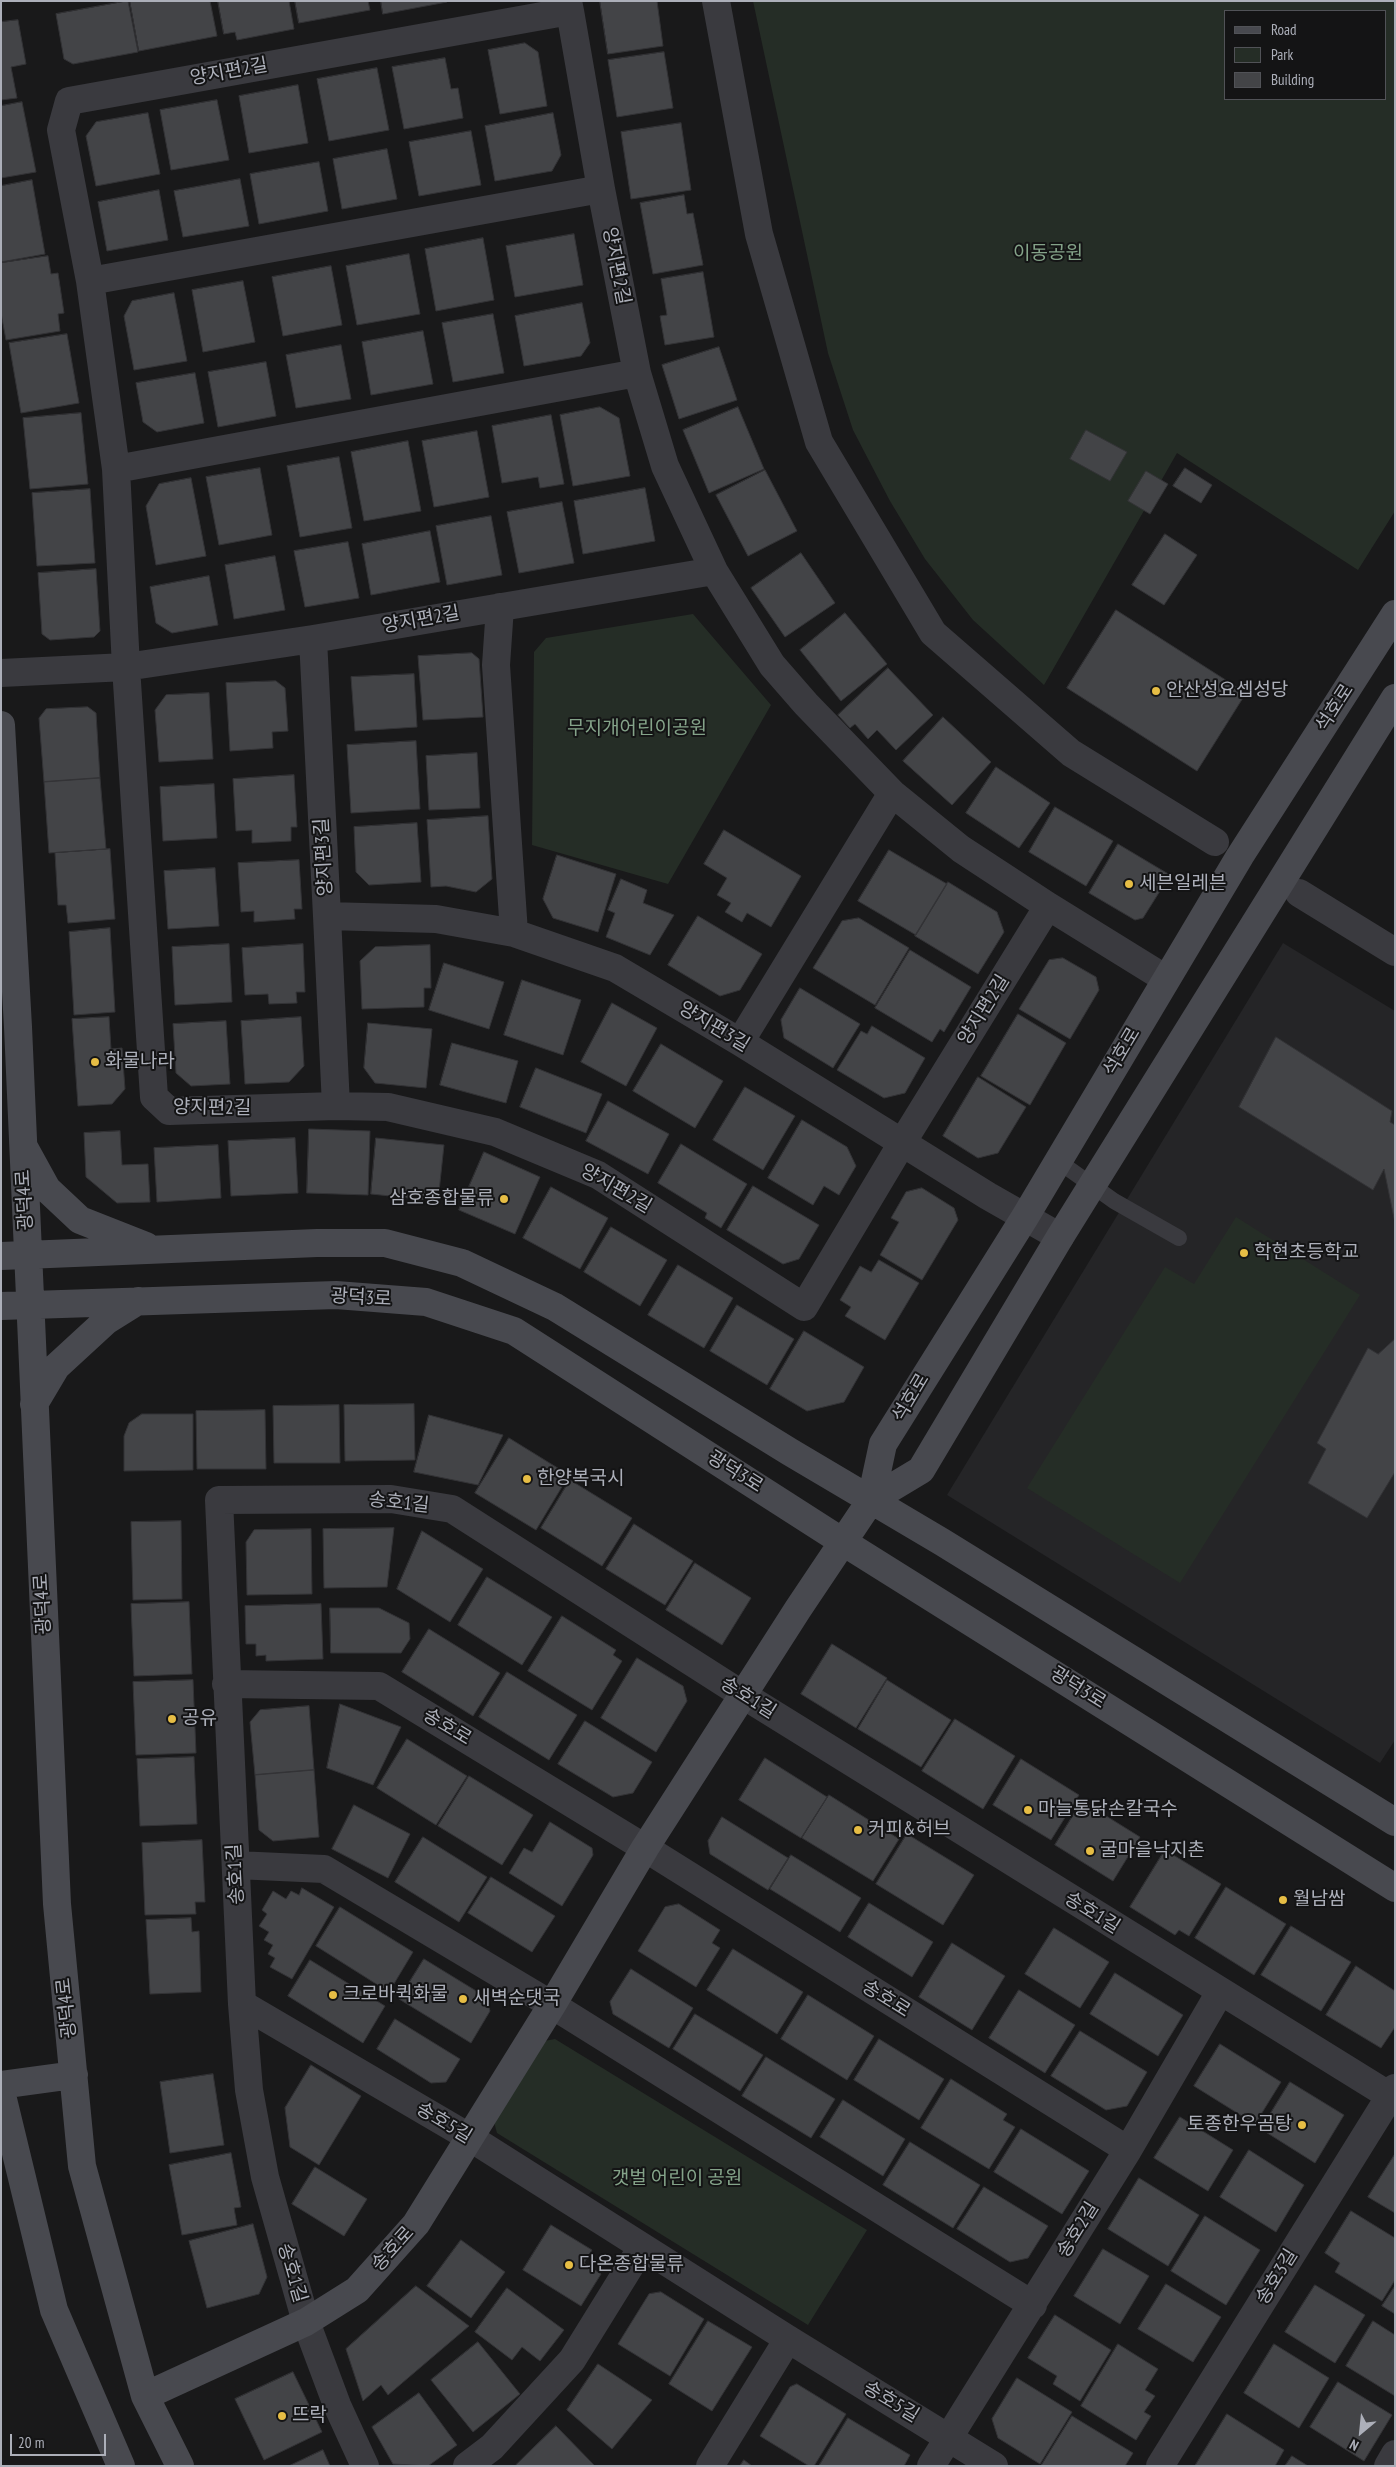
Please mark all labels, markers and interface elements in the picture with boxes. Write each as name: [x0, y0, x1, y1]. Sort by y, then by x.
legend: [1224, 10, 1386, 100]
text: Road: [1271, 20, 1297, 39]
text: Park: [1271, 45, 1293, 64]
street label: 양지편2길: [188, 54, 270, 90]
text: Building: [1271, 70, 1314, 89]
street label: 양지편2길: [597, 225, 635, 307]
park label: 이동공원: [1013, 243, 1083, 265]
street label: 양지편2길: [380, 602, 462, 638]
place label: 안산성요셉성당: [1166, 680, 1288, 702]
street label: 석호로: [1311, 680, 1359, 736]
marker: 안산성요셉성당: [1150, 685, 1162, 697]
park label: 무지개어린이공원: [567, 718, 707, 740]
street label: 양지편3길: [311, 817, 337, 897]
place label: 세븐일레븐: [1139, 873, 1226, 895]
marker: 세븐일레븐: [1123, 878, 1135, 890]
street label: 양지편2길: [954, 971, 1014, 1049]
street label: 양지편3길: [674, 997, 754, 1057]
street label: 석호로: [1099, 1024, 1145, 1080]
place label: 화물나라: [105, 1051, 175, 1073]
marker: 화물나라: [89, 1056, 101, 1068]
street label: 양지편2길: [173, 1096, 251, 1120]
street label: 양지편2길: [576, 1160, 656, 1218]
street label: 광덕4로: [12, 1169, 38, 1231]
place label: 삼호종합물류: [389, 1188, 494, 1210]
marker: 삼호종합물류: [498, 1193, 510, 1205]
place label: 학현초등학교: [1254, 1242, 1359, 1264]
marker: 학현초등학교: [1238, 1247, 1250, 1259]
street label: 광덕3로: [330, 1285, 392, 1311]
street label: 석호로: [888, 1370, 934, 1426]
street label: 광덕3로: [703, 1446, 767, 1498]
place label: 한양복국시: [537, 1468, 624, 1490]
marker: 한양복국시: [521, 1473, 533, 1485]
street label: 송호1길: [367, 1488, 431, 1518]
street label: 광덕4로: [30, 1573, 56, 1635]
street label: 광덕3로: [1046, 1662, 1110, 1714]
street label: 송호1길: [716, 1672, 780, 1724]
street label: 송호로: [419, 1704, 475, 1750]
place label: 공유: [182, 1708, 217, 1730]
marker: 공유: [166, 1713, 178, 1725]
place label: 마늘통닭손칼국수: [1038, 1799, 1178, 1821]
marker: 마늘통닭손칼국수: [1022, 1804, 1034, 1816]
place label: 커피&허브: [868, 1819, 950, 1841]
marker: 커피&허브: [852, 1824, 864, 1836]
place label: 굴마을낙지촌: [1100, 1840, 1205, 1862]
street label: 송호1길: [223, 1843, 249, 1905]
marker: 굴마을낙지촌: [1084, 1845, 1096, 1857]
street label: 송호1길: [1060, 1887, 1124, 1939]
place label: 월남쌈: [1293, 1889, 1345, 1911]
marker: 월남쌈: [1277, 1894, 1289, 1906]
street label: 송호로: [858, 1975, 914, 2023]
street label: 광덕4로: [52, 1976, 82, 2040]
place label: 크로바퀵화물: [343, 1984, 448, 2006]
place label: 새벽순댓국: [473, 1988, 560, 2010]
marker: 크로바퀵화물: [327, 1989, 339, 2001]
marker: 새벽순댓국: [457, 1993, 469, 2005]
street label: 송호5길: [412, 2098, 476, 2148]
place label: 토종한우곰탕: [1187, 2114, 1292, 2136]
marker: 토종한우곰탕: [1296, 2119, 1308, 2131]
park label: 갯벌 어린이 공원: [612, 2168, 742, 2190]
street label: 송호2길: [1052, 2198, 1104, 2262]
street label: 송호로: [367, 2222, 419, 2276]
street label: 송호1길: [273, 2241, 311, 2305]
street label: 송호3길: [1251, 2245, 1303, 2309]
place label: 다온종합물류: [579, 2254, 684, 2276]
marker: 다온종합물류: [563, 2259, 575, 2271]
street label: 송호5길: [859, 2377, 923, 2427]
place label: 뜨락: [292, 2405, 327, 2427]
north arrow: [1336, 2407, 1386, 2457]
marker: 뜨락: [276, 2410, 288, 2422]
scale bar: [12, 2424, 109, 2456]
text: 20 m: [18, 2433, 44, 2452]
text: N: [1346, 2436, 1362, 2455]

